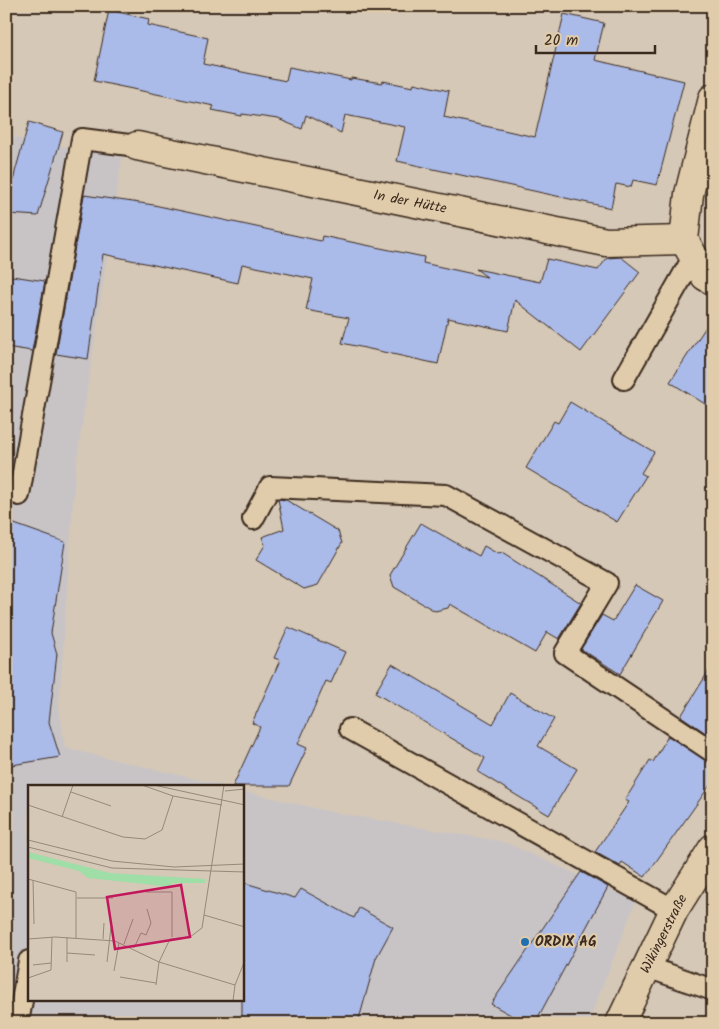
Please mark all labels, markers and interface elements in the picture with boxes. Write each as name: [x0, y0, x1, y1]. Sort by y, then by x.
scale bar: [536, 22, 655, 54]
text: 20 m: [544, 29, 578, 53]
street label: In der Hütte: [371, 184, 449, 220]
inset map: [28, 785, 244, 1002]
street label: Wikingerstraße: [635, 890, 694, 977]
place label: ORDIX AG: [535, 931, 597, 953]
marker: ORDIX AG: [519, 936, 531, 948]

